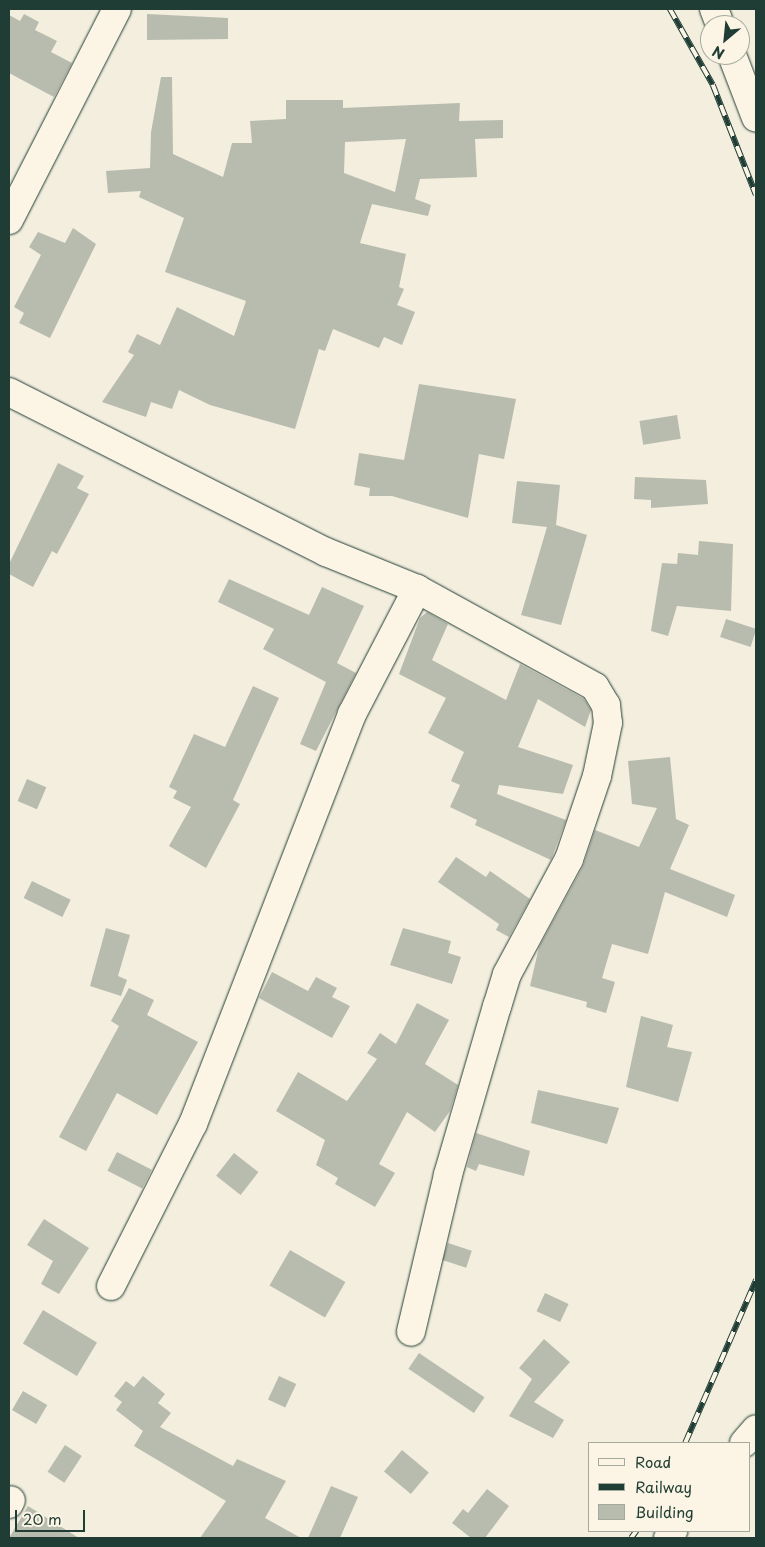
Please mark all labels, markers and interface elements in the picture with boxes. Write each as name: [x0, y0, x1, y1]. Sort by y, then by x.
north arrow: [700, 15, 750, 65]
text: N: [708, 41, 728, 65]
legend: [588, 1442, 750, 1532]
text: Road: [635, 1450, 671, 1473]
text: Railway: [635, 1475, 692, 1498]
scale bar: [18, 1500, 88, 1532]
text: Building: [635, 1500, 694, 1523]
text: 20 m: [23, 1507, 62, 1530]

